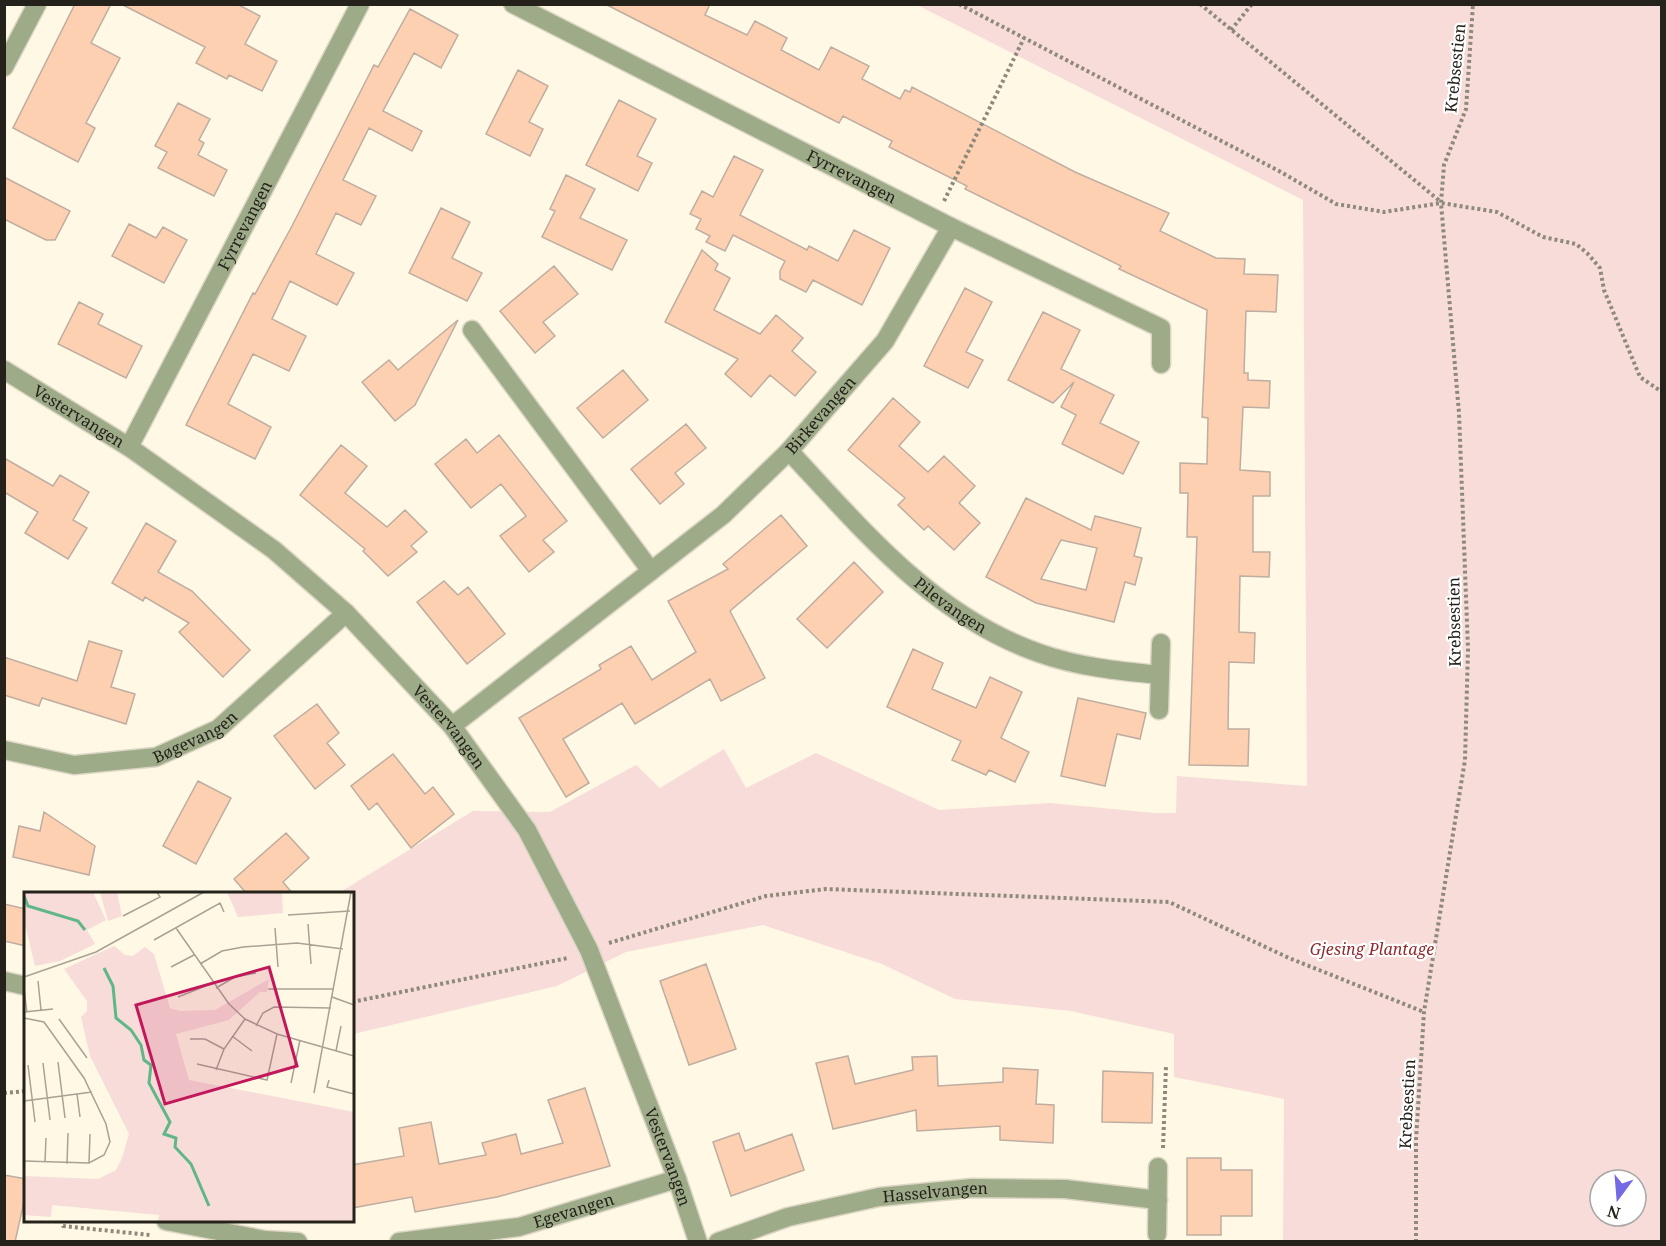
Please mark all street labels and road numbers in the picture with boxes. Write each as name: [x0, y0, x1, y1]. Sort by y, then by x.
street label: Krebsestien: [1439, 22, 1471, 114]
street label: Fyrrevangen: [803, 144, 900, 209]
street label: Fyrrevangen: [212, 177, 277, 274]
street label: Birkevangen: [780, 371, 860, 459]
street label: Vestervangen: [29, 380, 129, 453]
street label: Pilevangen: [909, 572, 991, 638]
street label: Krebsestien: [1442, 577, 1466, 667]
street label: Vestervangen: [408, 680, 490, 773]
street label: Bøgevangen: [149, 706, 242, 768]
street label: Krebsestien: [1394, 1059, 1420, 1149]
street label: Vestervangen: [640, 1104, 696, 1209]
street label: Hasselvangen: [882, 1177, 988, 1208]
street label: Egevangen: [531, 1188, 617, 1233]

